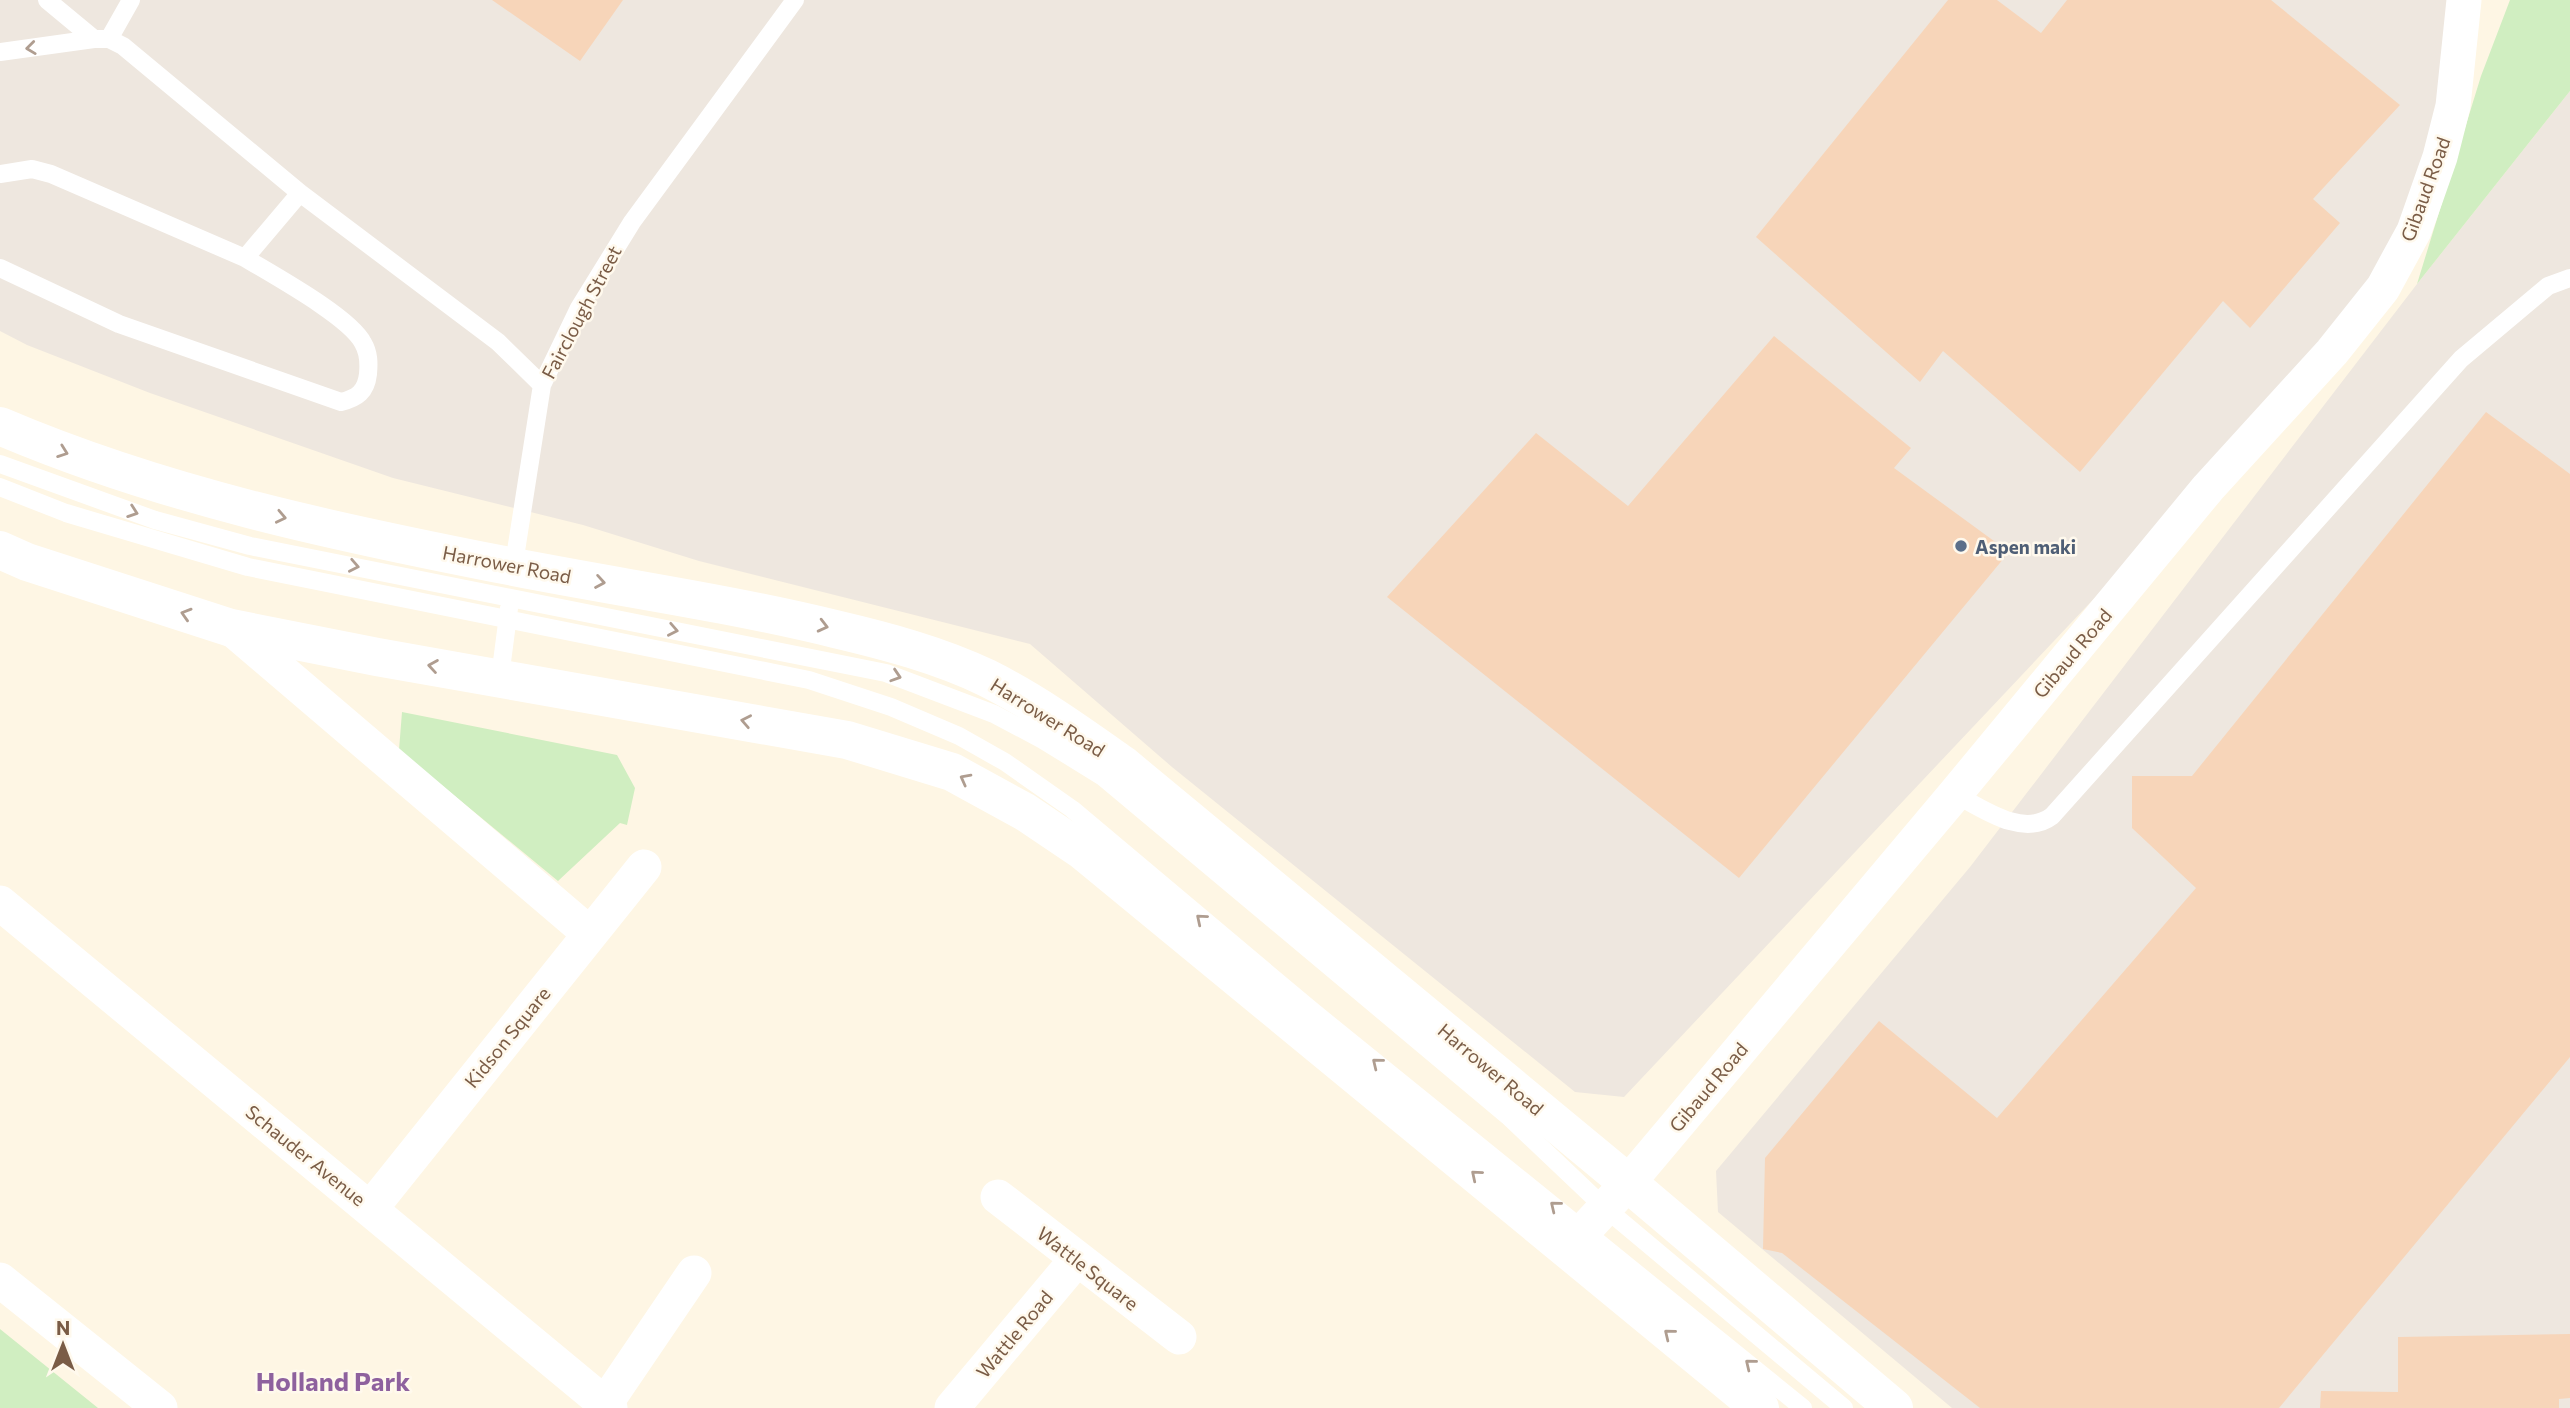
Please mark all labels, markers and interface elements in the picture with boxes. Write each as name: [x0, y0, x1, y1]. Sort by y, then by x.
one-way arrow: [26, 40, 37, 55]
street label: Gibaud Road: [2395, 134, 2455, 244]
street label: Fairclough Street: [536, 241, 626, 382]
one-way arrow: [57, 444, 69, 458]
one-way arrow: [127, 504, 139, 518]
one-way arrow: [275, 509, 287, 524]
place label: Aspen maki: [1975, 535, 2076, 558]
marker: Aspen maki: [1953, 538, 1969, 554]
street label: Harrower Road: [441, 540, 573, 588]
one-way arrow: [348, 558, 360, 573]
one-way arrow: [594, 574, 606, 589]
street label: Gibaud Road: [2028, 604, 2116, 702]
one-way arrow: [181, 608, 193, 622]
one-way arrow: [817, 618, 829, 632]
one-way arrow: [667, 621, 679, 636]
one-way arrow: [427, 659, 439, 674]
one-way arrow: [889, 668, 901, 682]
street label: Harrower Road: [987, 673, 1109, 761]
one-way arrow: [740, 714, 752, 729]
one-way arrow: [960, 774, 973, 788]
one-way arrow: [1197, 915, 1210, 927]
street label: Kidson Square: [459, 982, 555, 1092]
street label: Harrower Road: [1434, 1018, 1548, 1120]
street label: Gibaud Road: [1664, 1038, 1752, 1136]
one-way arrow: [1373, 1059, 1386, 1071]
street label: Schauder Avenue: [241, 1100, 371, 1210]
one-way arrow: [1471, 1171, 1484, 1183]
one-way arrow: [1550, 1201, 1562, 1214]
street label: Wattle Square: [1033, 1221, 1143, 1315]
street label: Wattle Road: [971, 1286, 1057, 1382]
north arrow: [28, 1310, 98, 1380]
text: N: [56, 1316, 70, 1339]
one-way arrow: [1665, 1329, 1677, 1342]
one-way arrow: [1746, 1360, 1758, 1373]
district label: Holland Park: [256, 1365, 410, 1396]

